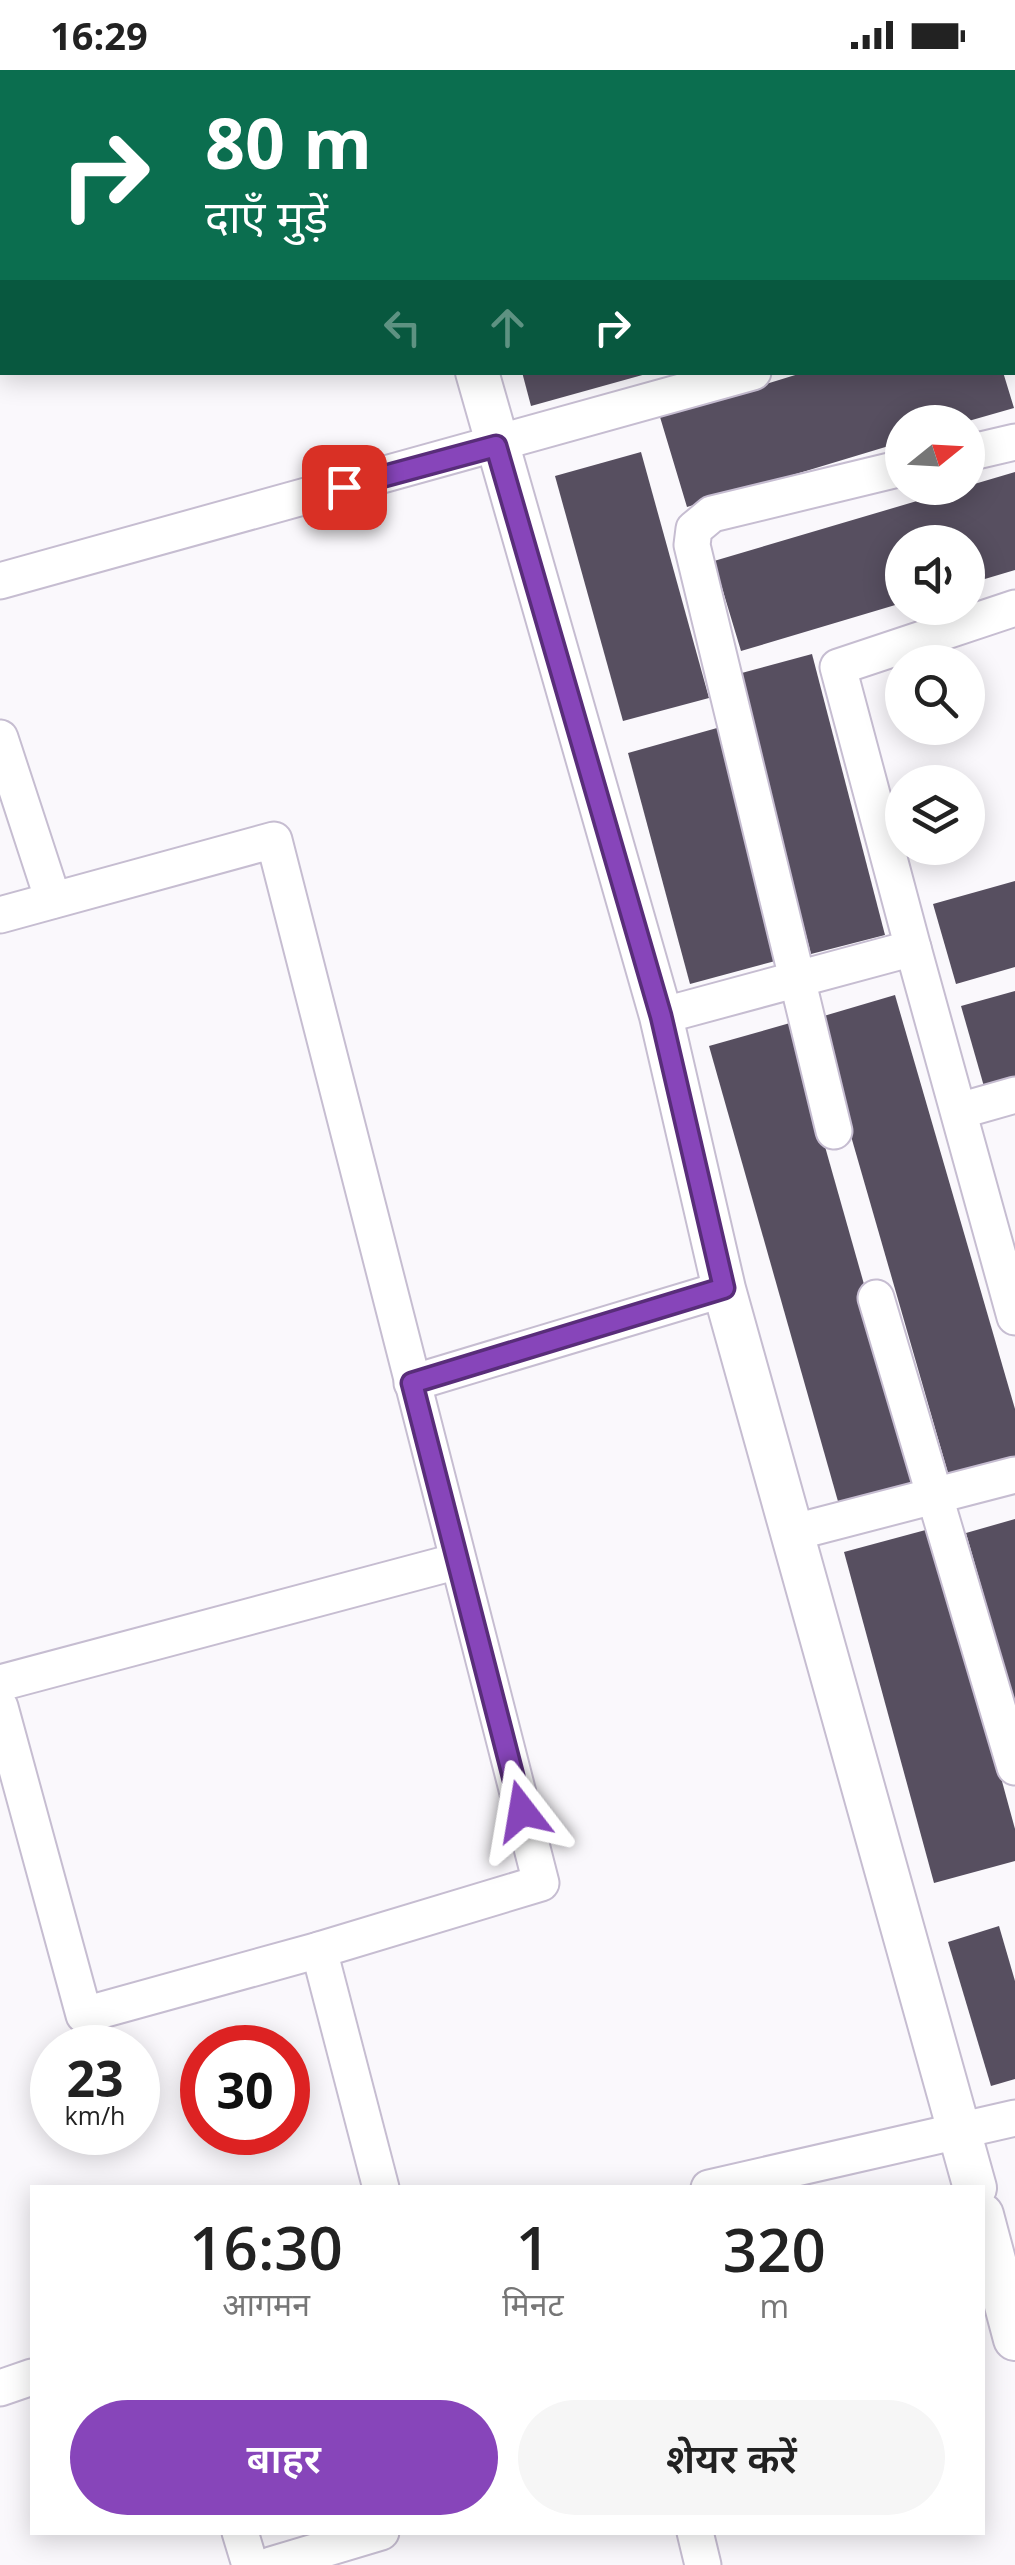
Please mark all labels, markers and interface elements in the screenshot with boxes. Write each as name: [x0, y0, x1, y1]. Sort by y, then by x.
text: 16:29: [50, 9, 148, 61]
text: 80 m: [205, 94, 372, 190]
icon: right: [40, 110, 170, 240]
text: दाएँ मुड़ें: [205, 185, 328, 246]
icon: left: [375, 300, 430, 355]
icon: ahead: [480, 300, 535, 355]
icon: right: [585, 300, 640, 355]
north arrow: [885, 405, 985, 505]
map controls: [885, 405, 985, 865]
pin: [302, 445, 387, 530]
icon: arrive: [317, 460, 372, 515]
button: sound: [885, 525, 985, 625]
button: search: [885, 645, 985, 745]
button: layers: [885, 765, 985, 865]
position arrow: [470, 1759, 574, 1863]
speed limit sign: 30: [180, 2025, 310, 2155]
text: 23: [66, 2044, 124, 2112]
text: km/h: [65, 2098, 125, 2132]
text: 16:30: [189, 2206, 343, 2288]
text: 1: [516, 2206, 550, 2288]
text: 320: [723, 2208, 826, 2290]
text: आगमन: [222, 2282, 310, 2325]
text: मिनट: [502, 2282, 564, 2325]
text: m: [759, 2284, 789, 2327]
button: बाहर: [70, 2400, 498, 2515]
button: शेयर करें: [518, 2400, 945, 2515]

